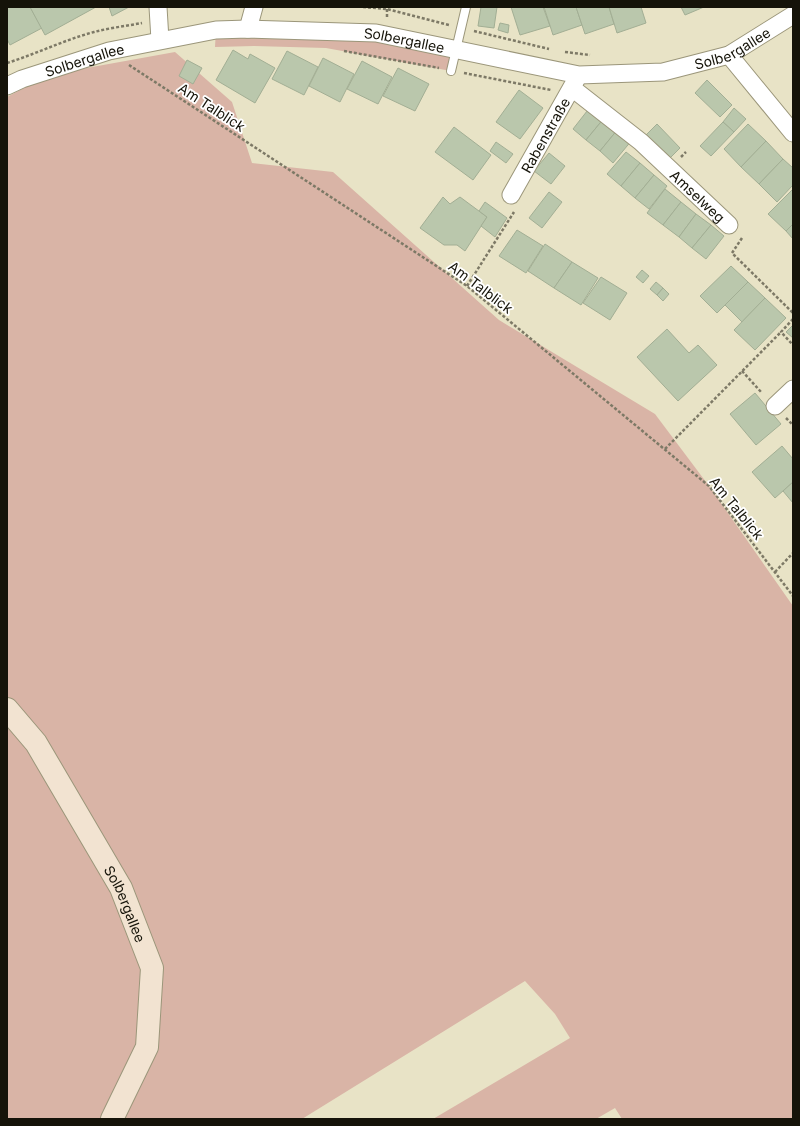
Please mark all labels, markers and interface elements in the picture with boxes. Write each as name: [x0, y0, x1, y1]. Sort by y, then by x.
street label: Solbergallee: [692, 23, 773, 72]
street label: Solbergallee: [364, 24, 446, 56]
street label: Solbergallee: [43, 40, 125, 80]
street label: Am Talblick: [175, 79, 249, 135]
street label: Rabenstraße: [517, 94, 573, 176]
street label: Amselweg: [667, 166, 729, 226]
street label: Am Talblick: [445, 257, 517, 317]
street label: Am Talblick: [706, 473, 768, 543]
street label: Solbergallee: [101, 862, 150, 945]

